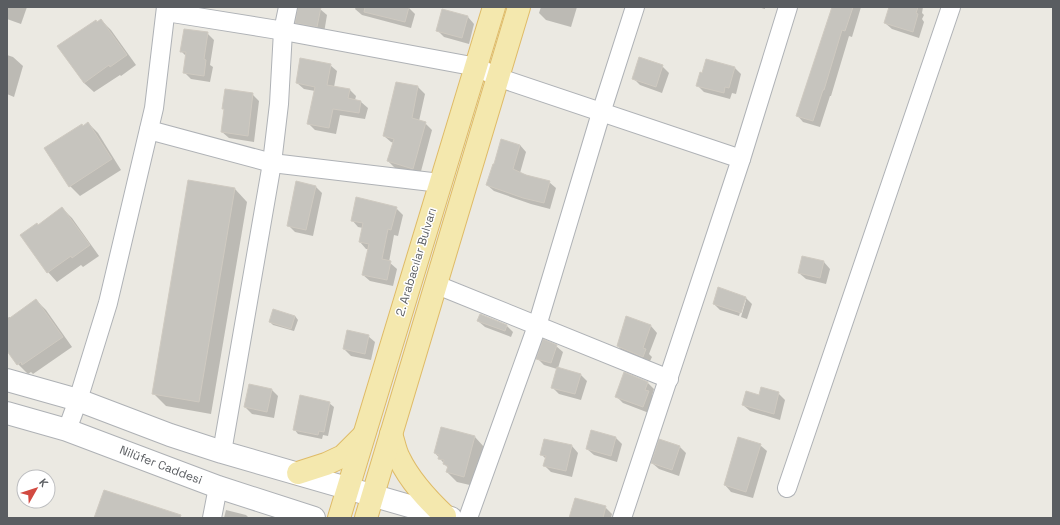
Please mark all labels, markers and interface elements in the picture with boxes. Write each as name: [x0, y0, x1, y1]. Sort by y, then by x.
street label: 2. Arabacılar Bulvarı: [392, 206, 440, 318]
street label: Nilüfer Caddesi: [117, 442, 205, 488]
north arrow: [16, 469, 56, 509]
text: K: [36, 476, 51, 490]

